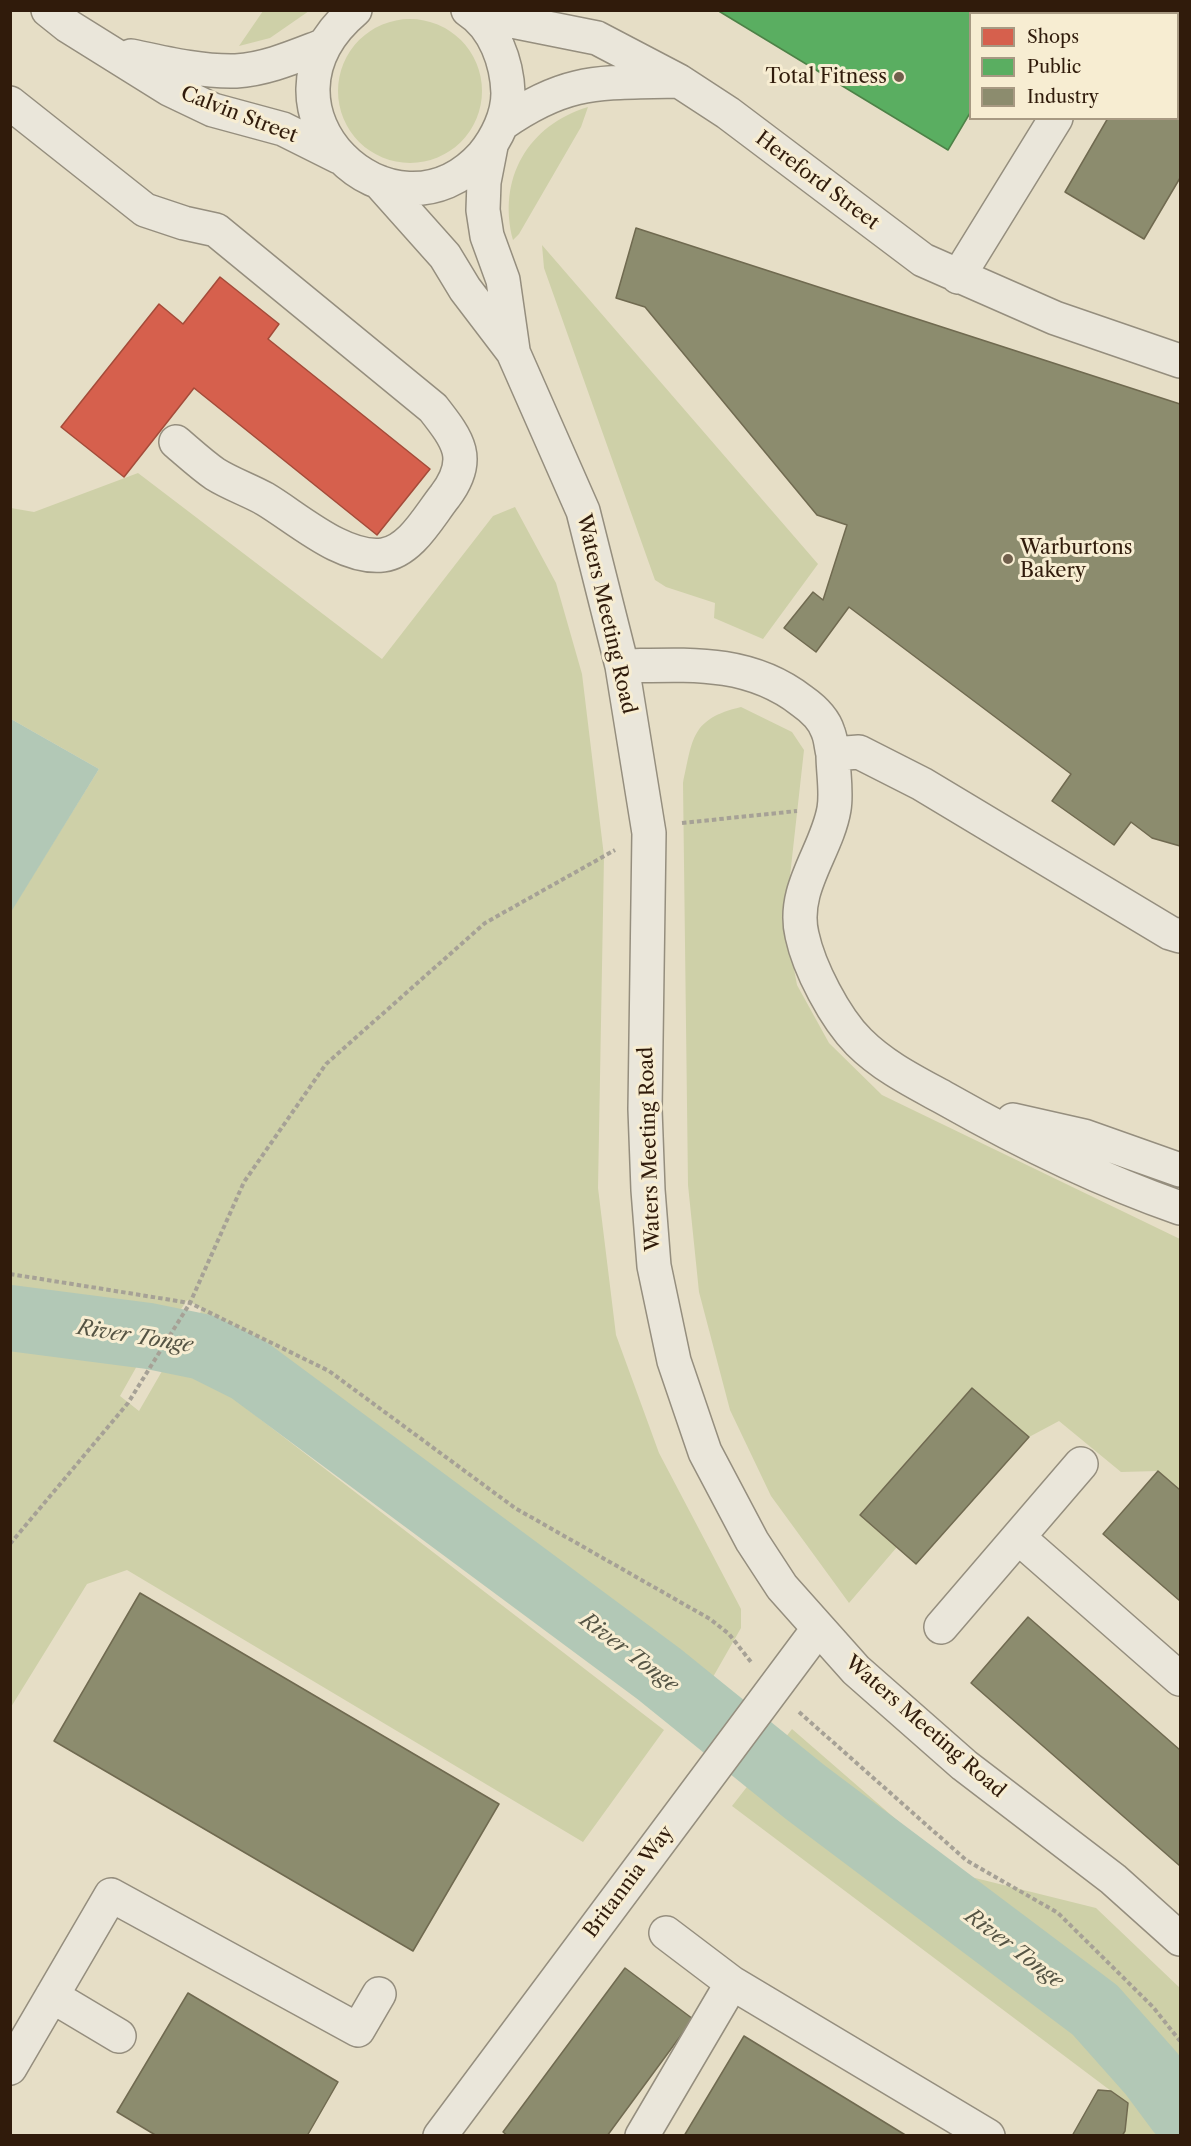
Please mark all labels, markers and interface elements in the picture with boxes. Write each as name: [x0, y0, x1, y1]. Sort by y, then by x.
legend: [969, 12, 1179, 120]
text: Shops: [1027, 26, 1079, 48]
text: Public: [1027, 56, 1081, 78]
place label: Total Fitness: [766, 65, 887, 89]
marker: Total Fitness: [892, 70, 906, 84]
street label: Calvin Street: [177, 82, 301, 148]
text: Industry: [1027, 86, 1099, 108]
street label: Hereford Street: [750, 127, 884, 235]
street label: Waters Meeting Road: [571, 512, 641, 716]
place label: Warburtons Bakery: [1020, 536, 1132, 583]
marker: Warburtons Bakery: [1001, 552, 1015, 566]
street label: Waters Meeting Road: [634, 1046, 666, 1252]
water label: River Tonge: [75, 1315, 195, 1359]
water label: River Tonge: [575, 1608, 683, 1698]
street label: Waters Meeting Road: [840, 1651, 1010, 1803]
street label: Britannia Way: [579, 1821, 679, 1943]
water label: River Tonge: [960, 1904, 1068, 1994]

